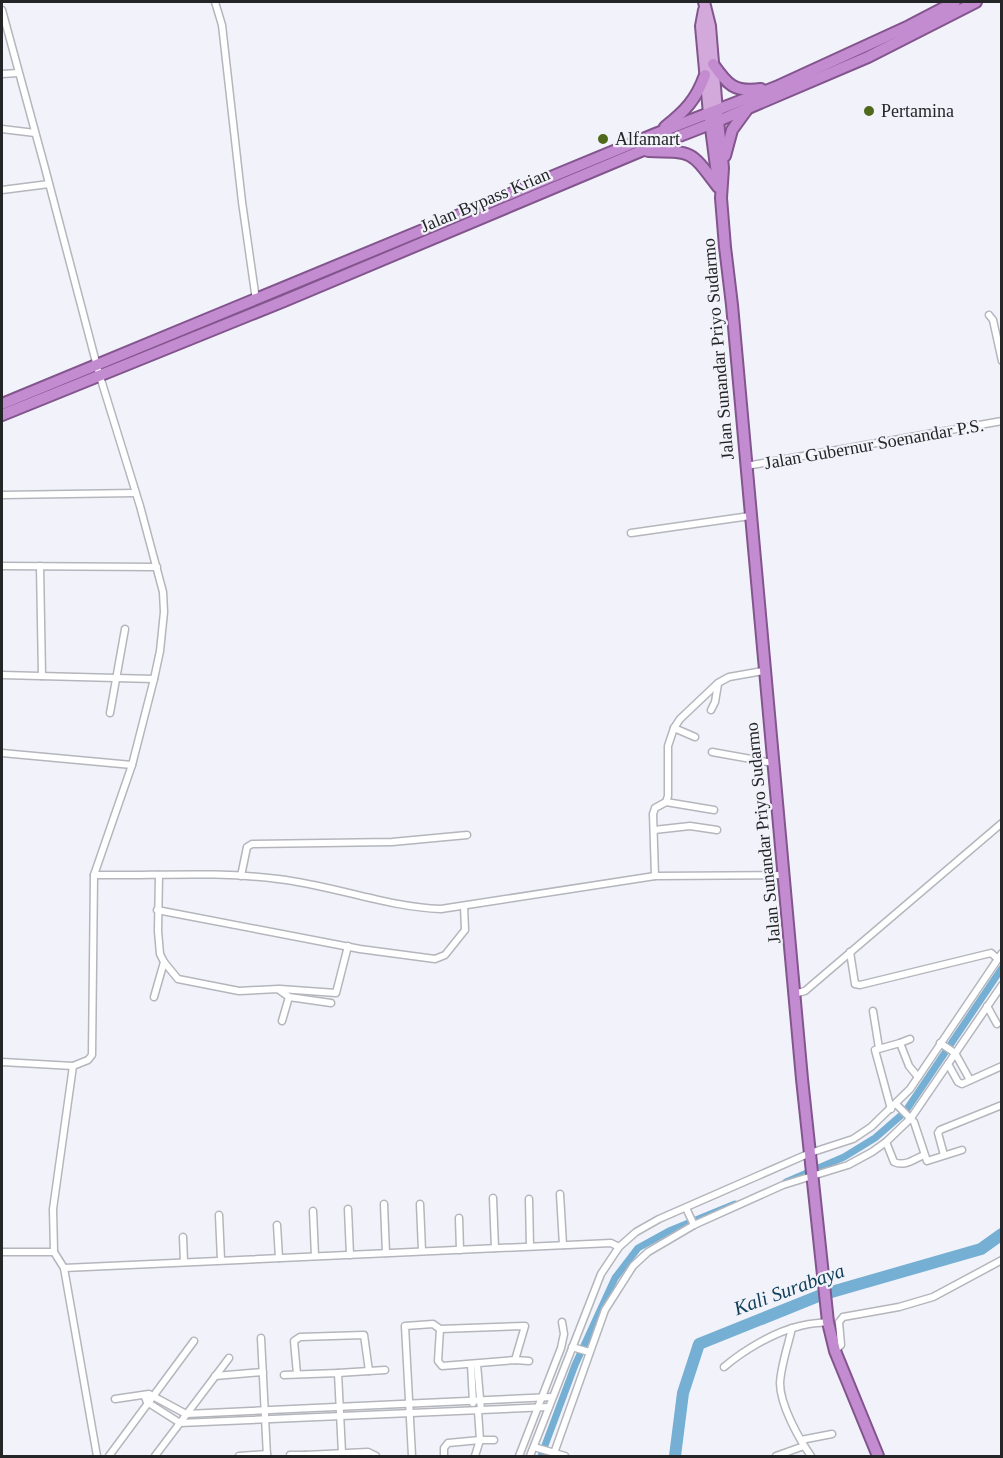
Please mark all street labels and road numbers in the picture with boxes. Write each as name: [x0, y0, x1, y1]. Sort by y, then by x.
street label: Jalan Bypass Krian: [417, 164, 553, 236]
street label: Jalan Sunandar Priyo Sudarmo: [698, 237, 738, 461]
street label: Jalan Gubernur Soenandar P.S.: [763, 415, 985, 473]
street label: Jalan Sunandar Priyo Sudarmo: [741, 721, 785, 945]

